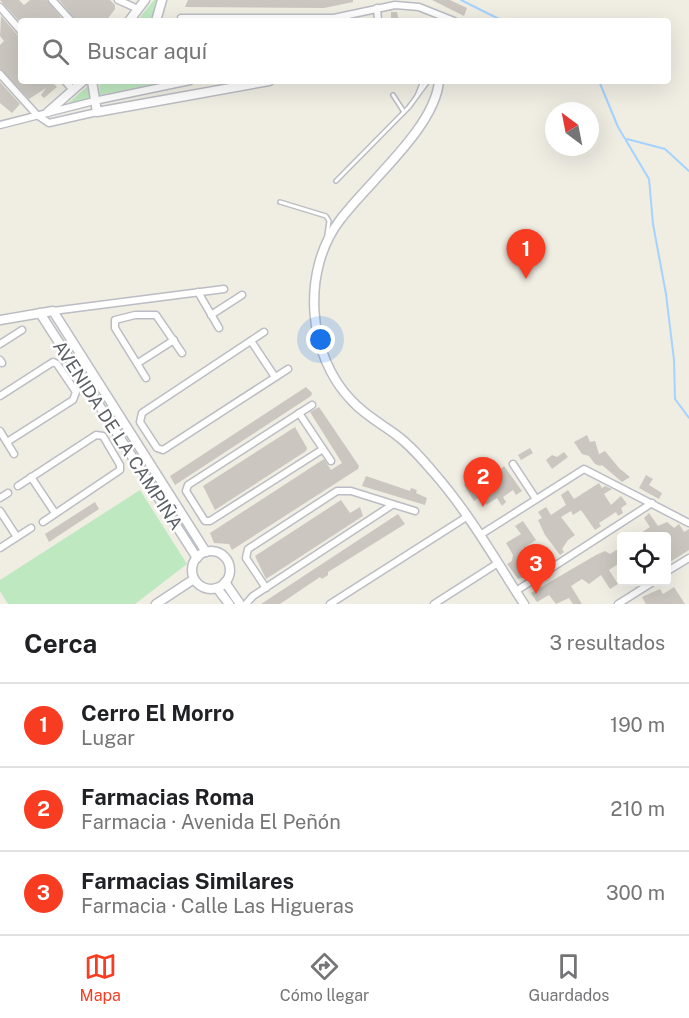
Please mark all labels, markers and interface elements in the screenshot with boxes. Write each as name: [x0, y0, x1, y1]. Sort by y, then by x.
search box: [18, 18, 671, 84]
icon: search: [39, 35, 72, 68]
text: Buscar aquí: [87, 38, 207, 64]
north arrow: [545, 102, 599, 156]
pin: 1: [506, 230, 546, 279]
your location: [306, 325, 335, 354]
street label: AVENIDA DE LA CAMPIÑA: [49, 336, 188, 534]
pin: 2: [464, 458, 502, 507]
map controls: [617, 532, 671, 586]
button: locate: [617, 532, 671, 586]
pin: 3: [516, 544, 556, 594]
text: Cerca: [24, 628, 97, 659]
text: 3 resultados: [549, 631, 665, 655]
text: Cerro El Morro: [81, 700, 235, 726]
text: 1: [39, 713, 48, 737]
text: 190 m: [610, 713, 665, 737]
text: Lugar: [81, 726, 135, 750]
text: Farmacias Roma: [81, 784, 254, 810]
text: 2: [37, 797, 50, 821]
text: 210 m: [611, 797, 665, 821]
text: Farmacia · Avenida El Peñón: [81, 810, 341, 834]
text: Farmacias Similares: [81, 868, 294, 894]
text: 3: [37, 881, 50, 905]
text: 300 m: [606, 881, 665, 905]
text: Farmacia · Calle Las Higueras: [81, 894, 354, 918]
tab: Mapa: [80, 950, 121, 1005]
tab: Cómo llegar: [280, 950, 369, 1005]
tab: Guardados: [528, 950, 609, 1005]

